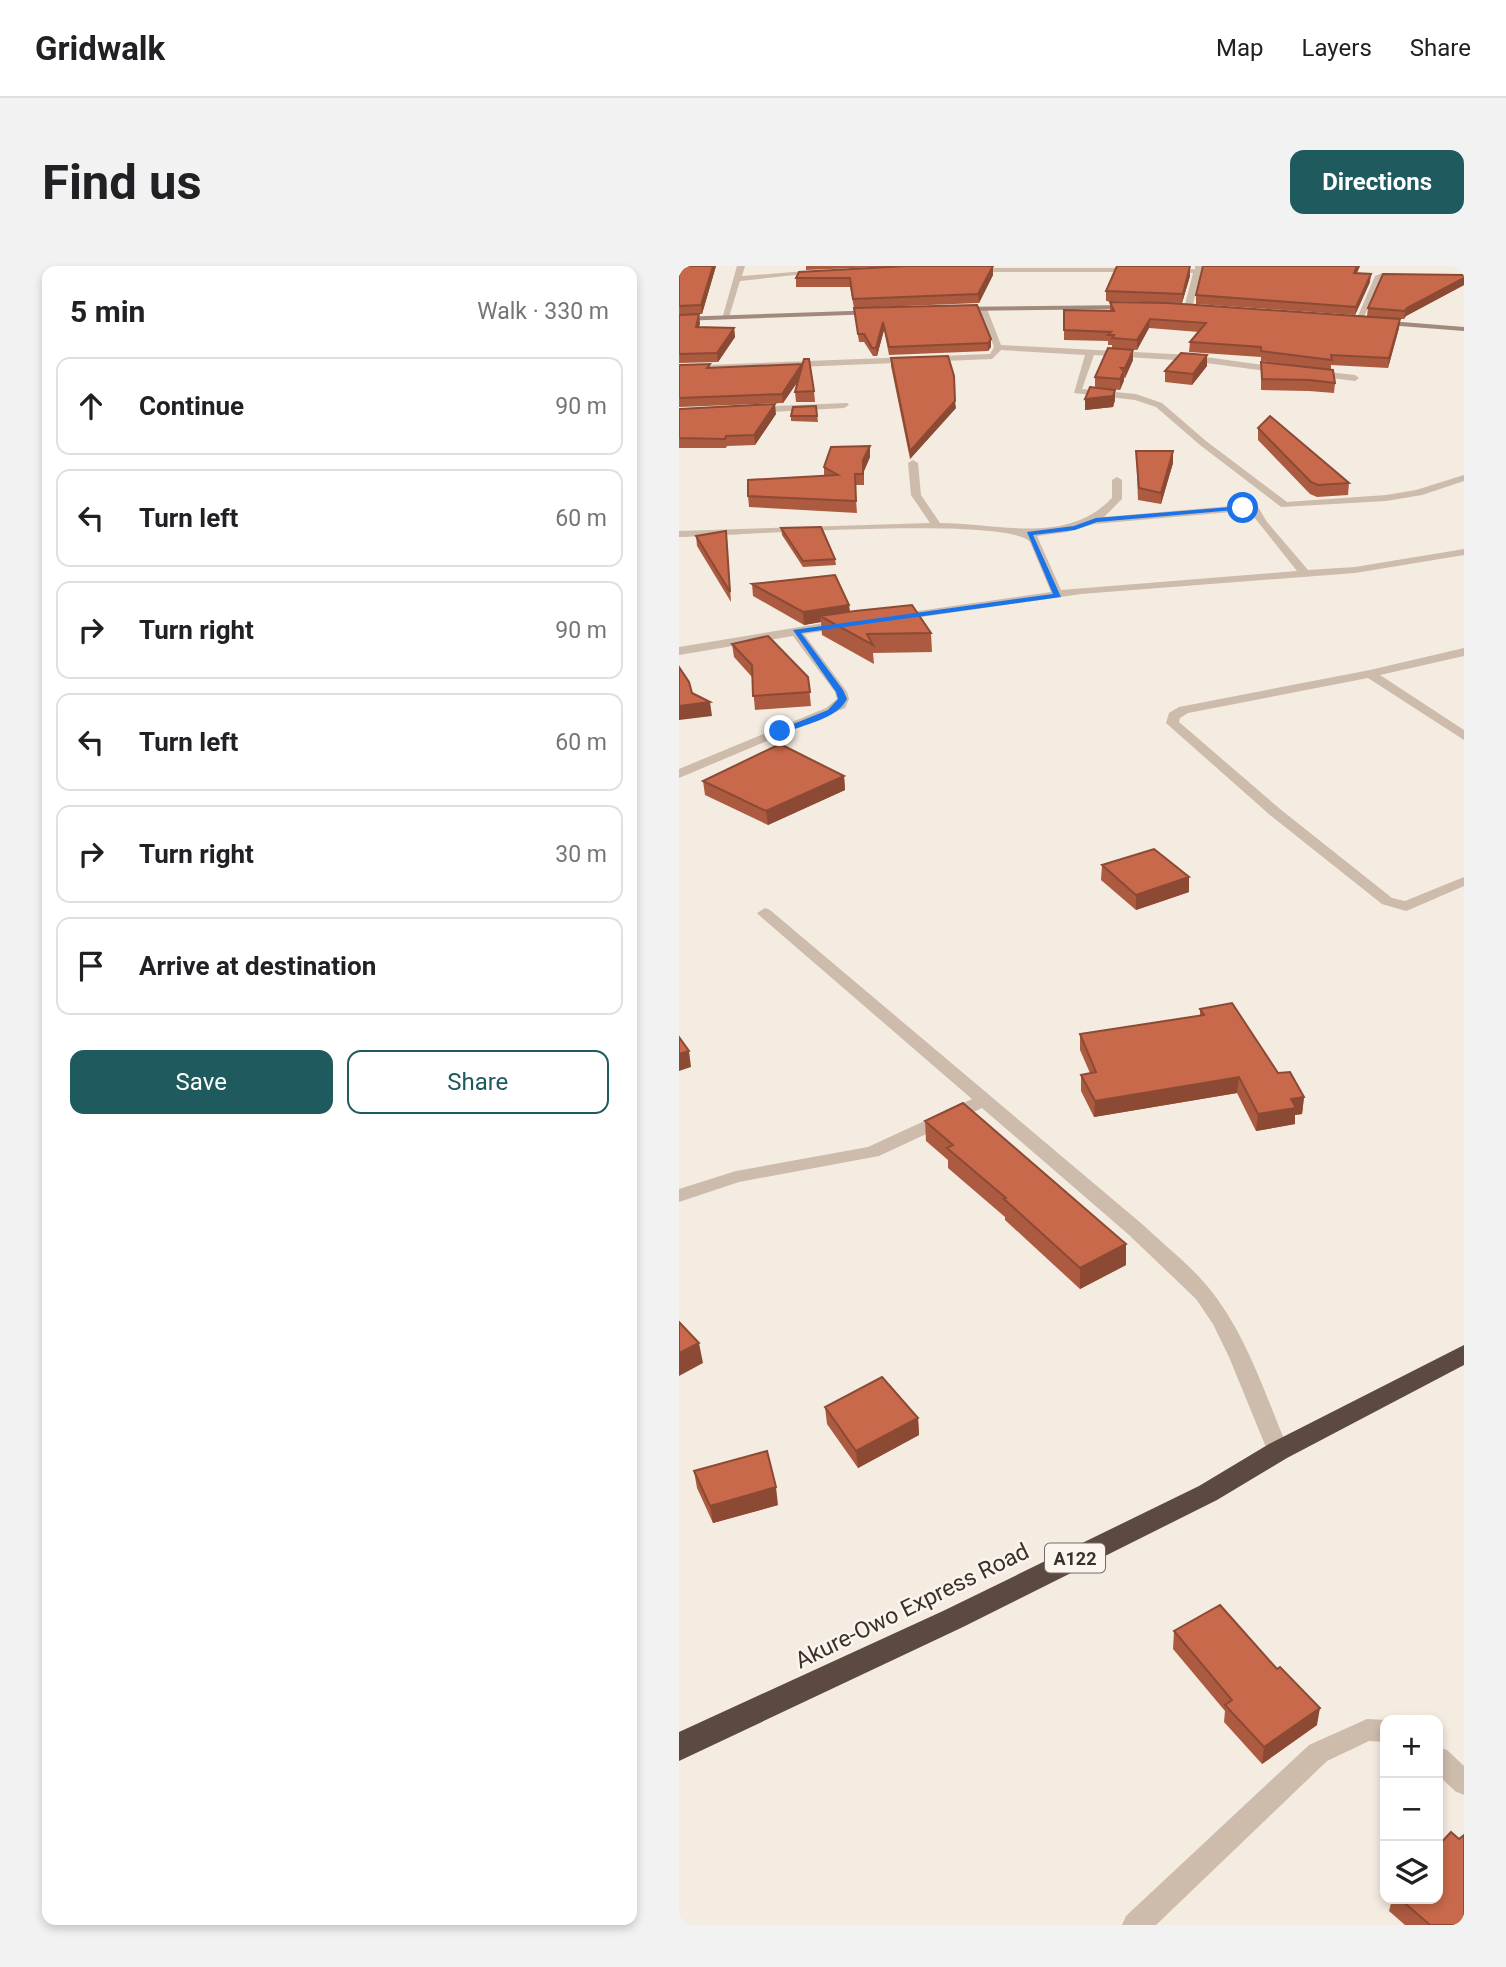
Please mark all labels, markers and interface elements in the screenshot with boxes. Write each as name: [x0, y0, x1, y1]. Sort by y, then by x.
text: Gridwalk: [35, 29, 165, 68]
text: Map: [1216, 34, 1264, 62]
text: Layers: [1302, 34, 1372, 62]
text: Share: [1410, 34, 1471, 62]
button: Directions: [1290, 150, 1464, 214]
text: Find us: [42, 154, 202, 211]
text: 5 min: [70, 294, 145, 329]
text: Walk · 330 m: [477, 298, 609, 325]
icon: ahead: [72, 387, 110, 425]
text: Continue: [139, 391, 244, 421]
text: 90 m: [555, 393, 607, 420]
route start: [1227, 492, 1258, 523]
icon: left: [72, 499, 110, 537]
text: Turn left: [139, 503, 238, 533]
text: 60 m: [555, 505, 607, 532]
icon: right: [72, 611, 110, 649]
text: Turn right: [139, 615, 254, 645]
text: 90 m: [555, 617, 607, 644]
route end: [764, 715, 795, 746]
icon: left: [72, 723, 110, 761]
text: Turn left: [139, 727, 238, 757]
text: 60 m: [555, 729, 607, 756]
icon: right: [72, 835, 110, 873]
text: Turn right: [139, 839, 254, 869]
text: 30 m: [555, 841, 607, 868]
icon: arrive: [72, 947, 110, 985]
text: Arrive at destination: [139, 951, 376, 981]
button: Save: [70, 1050, 333, 1114]
button: Share: [347, 1050, 609, 1114]
street label: Akure-Owo Express Road: [791, 1538, 1033, 1674]
road number: A122: [1045, 1544, 1105, 1573]
map controls: [1380, 1715, 1443, 1904]
button: +: [1380, 1715, 1443, 1778]
button: −: [1380, 1778, 1443, 1841]
button: layers: [1380, 1841, 1443, 1904]

